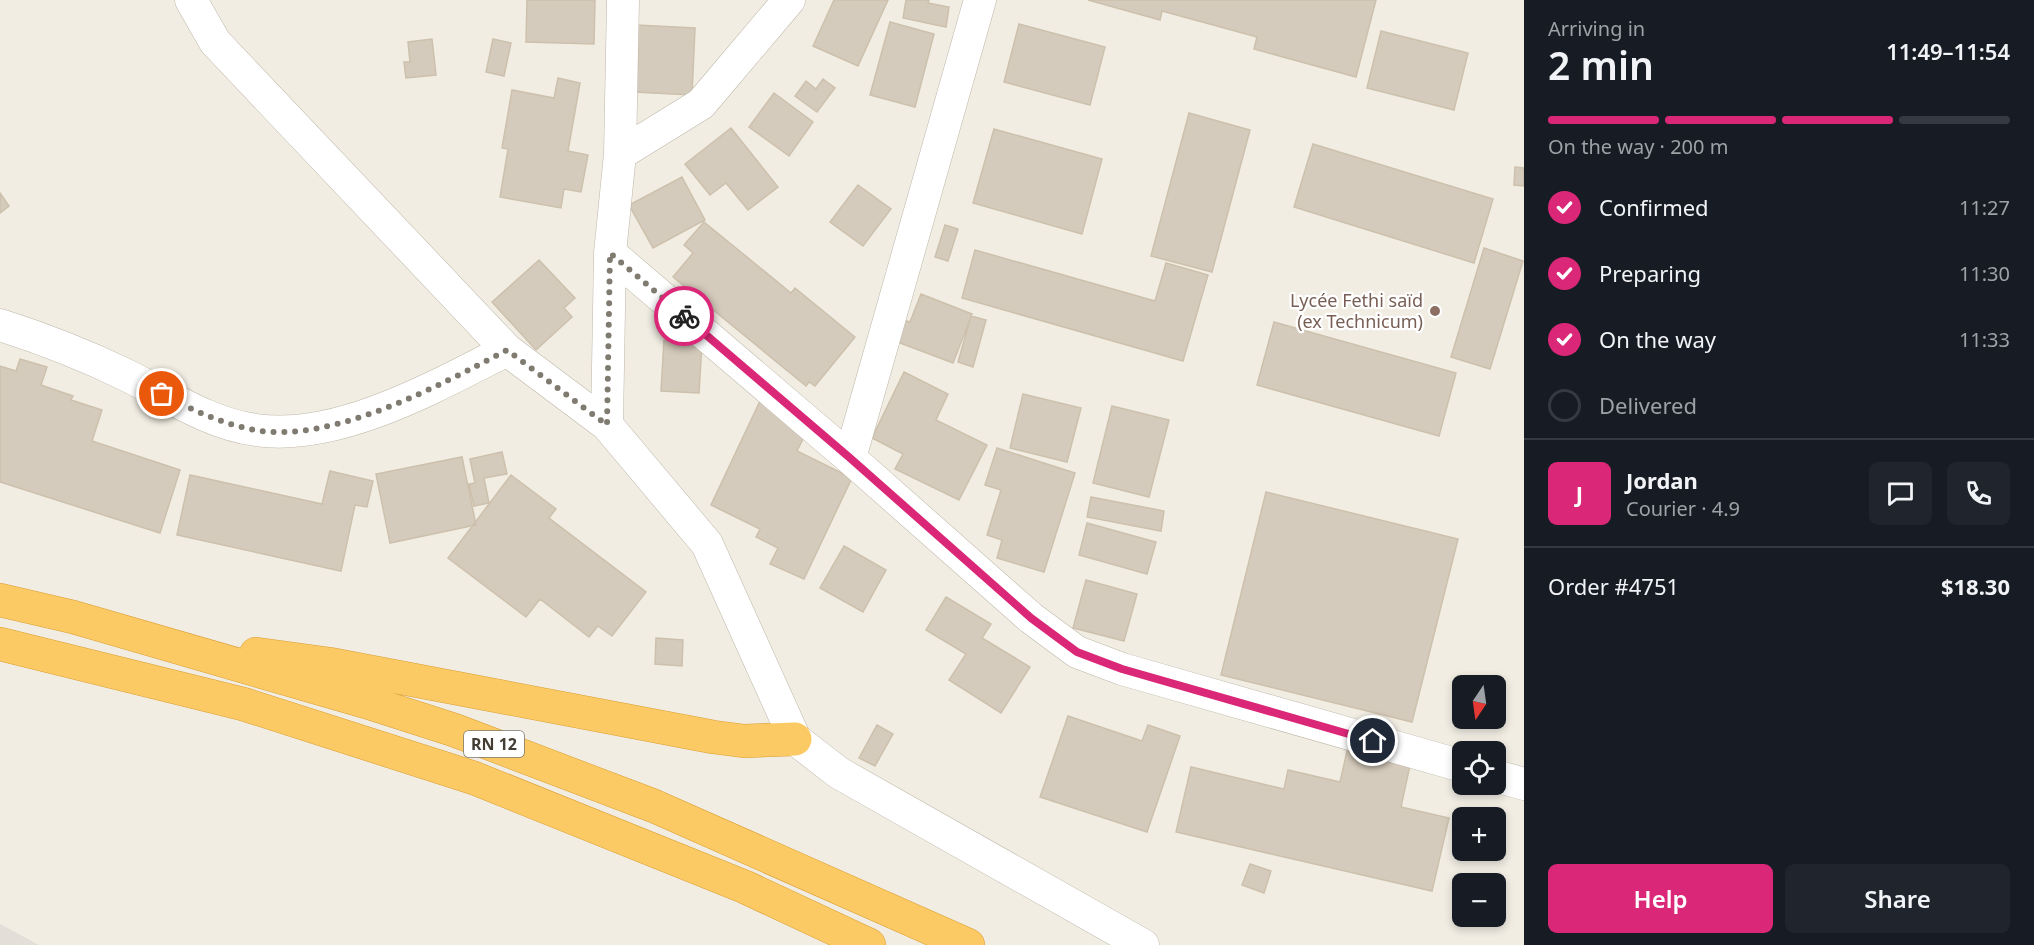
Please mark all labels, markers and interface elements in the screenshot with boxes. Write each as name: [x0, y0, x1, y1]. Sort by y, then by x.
text: Arriving in: [1548, 15, 1645, 42]
text: 11:49–11:54: [1886, 36, 2010, 66]
text: 2 min: [1548, 38, 1654, 91]
text: On the way · 200 m: [1548, 133, 1728, 160]
icon: check: [1548, 191, 1581, 224]
text: Confirmed: [1599, 192, 1709, 222]
text: 11:27: [1959, 194, 2010, 221]
icon: check: [1548, 257, 1581, 290]
text: Preparing: [1599, 258, 1701, 288]
text: 11:30: [1959, 260, 2010, 287]
courier: [654, 286, 714, 346]
place label: Lycée Fethi saïd (ex Technicum): [1290, 288, 1423, 333]
icon: bike: [668, 300, 701, 333]
marker: Lycée Fethi saïd (ex Technicum): [1428, 304, 1442, 318]
icon: check: [1548, 323, 1581, 356]
text: On the way: [1599, 324, 1716, 354]
text: 11:33: [1959, 326, 2010, 353]
pin: [136, 368, 187, 419]
icon: bag: [145, 377, 178, 410]
text: Delivered: [1599, 390, 1697, 420]
button: chat: [1869, 462, 1932, 525]
button: phone: [1947, 462, 2010, 525]
text: Jordan: [1626, 465, 1698, 495]
text: J: [1576, 478, 1583, 508]
text: Courier · 4.9: [1626, 495, 1740, 522]
text: Order #4751: [1548, 571, 1679, 601]
text: $18.30: [1941, 571, 2010, 601]
north arrow: [1452, 675, 1506, 729]
map controls: [1452, 675, 1506, 927]
pin: [1347, 715, 1398, 766]
icon: home: [1356, 724, 1389, 757]
road number: RN 12: [464, 731, 524, 757]
button: locate: [1452, 741, 1506, 795]
button: +: [1452, 807, 1506, 861]
button: Help: [1548, 864, 1773, 933]
button: Share: [1785, 864, 2010, 933]
button: −: [1452, 873, 1506, 927]

